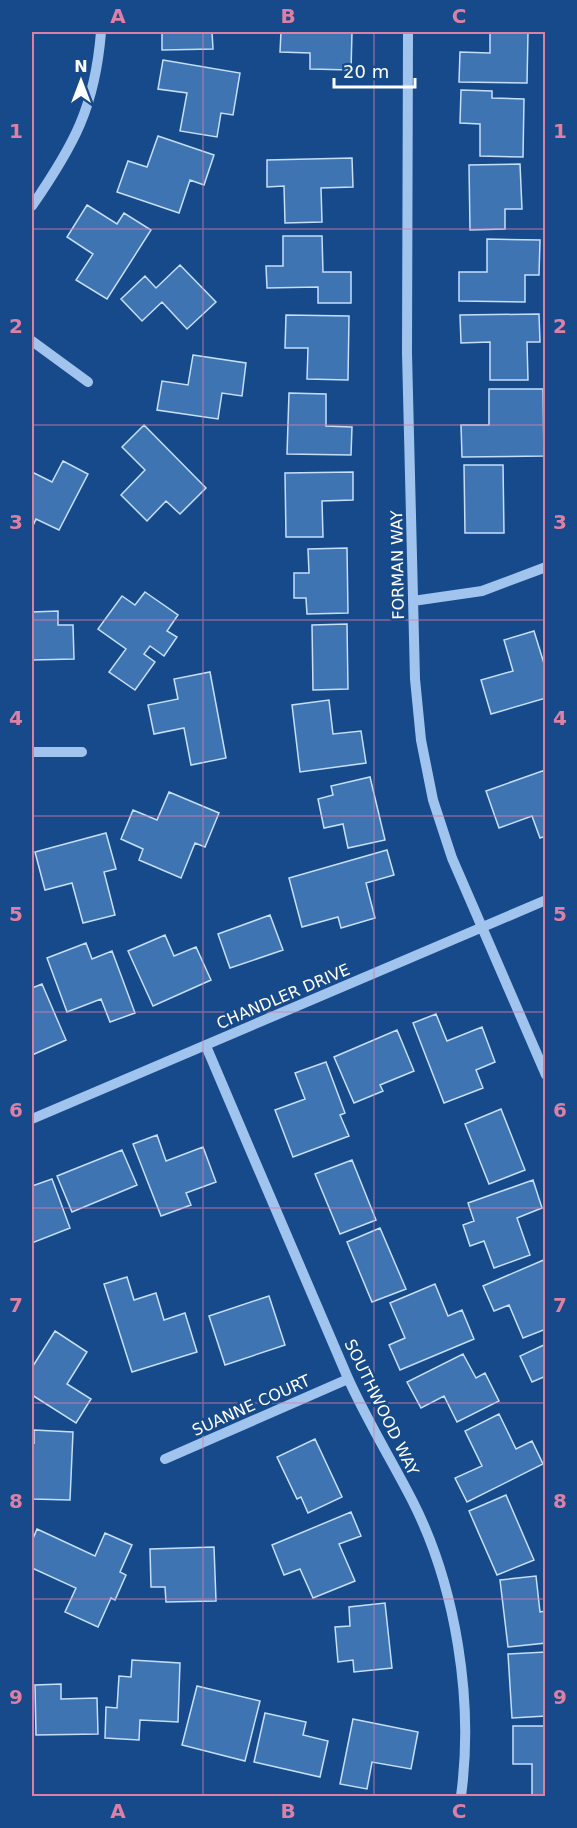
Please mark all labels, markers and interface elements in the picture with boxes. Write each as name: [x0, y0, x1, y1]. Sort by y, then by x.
text: A: [110, 4, 126, 28]
text: B: [280, 4, 296, 28]
text: C: [452, 4, 466, 28]
north arrow: [51, 51, 111, 111]
scale bar: [334, 51, 415, 89]
text: N: [74, 57, 88, 76]
text: 20 m: [343, 61, 389, 82]
text: 1: [9, 119, 23, 143]
text: 1: [553, 119, 567, 143]
text: 2: [9, 314, 23, 338]
text: 2: [553, 314, 567, 338]
text: 3: [9, 510, 23, 534]
street label: FORMAN WAY: [387, 510, 408, 620]
text: 3: [553, 510, 567, 534]
text: 4: [9, 706, 23, 730]
text: 4: [553, 706, 567, 730]
text: 5: [9, 902, 23, 926]
text: 5: [553, 902, 567, 926]
street label: CHANDLER DRIVE: [214, 960, 353, 1033]
text: 6: [9, 1098, 23, 1122]
text: 6: [553, 1098, 567, 1122]
text: 7: [9, 1293, 23, 1317]
text: 7: [553, 1293, 567, 1317]
street label: SOUTHWOOD WAY: [340, 1336, 423, 1479]
street label: SUANNE COURT: [189, 1371, 313, 1440]
text: 8: [9, 1489, 23, 1513]
text: 8: [553, 1489, 567, 1513]
text: 9: [9, 1685, 23, 1709]
text: 9: [553, 1685, 567, 1709]
text: A: [110, 1799, 126, 1823]
text: B: [280, 1799, 296, 1823]
text: C: [452, 1799, 466, 1823]

